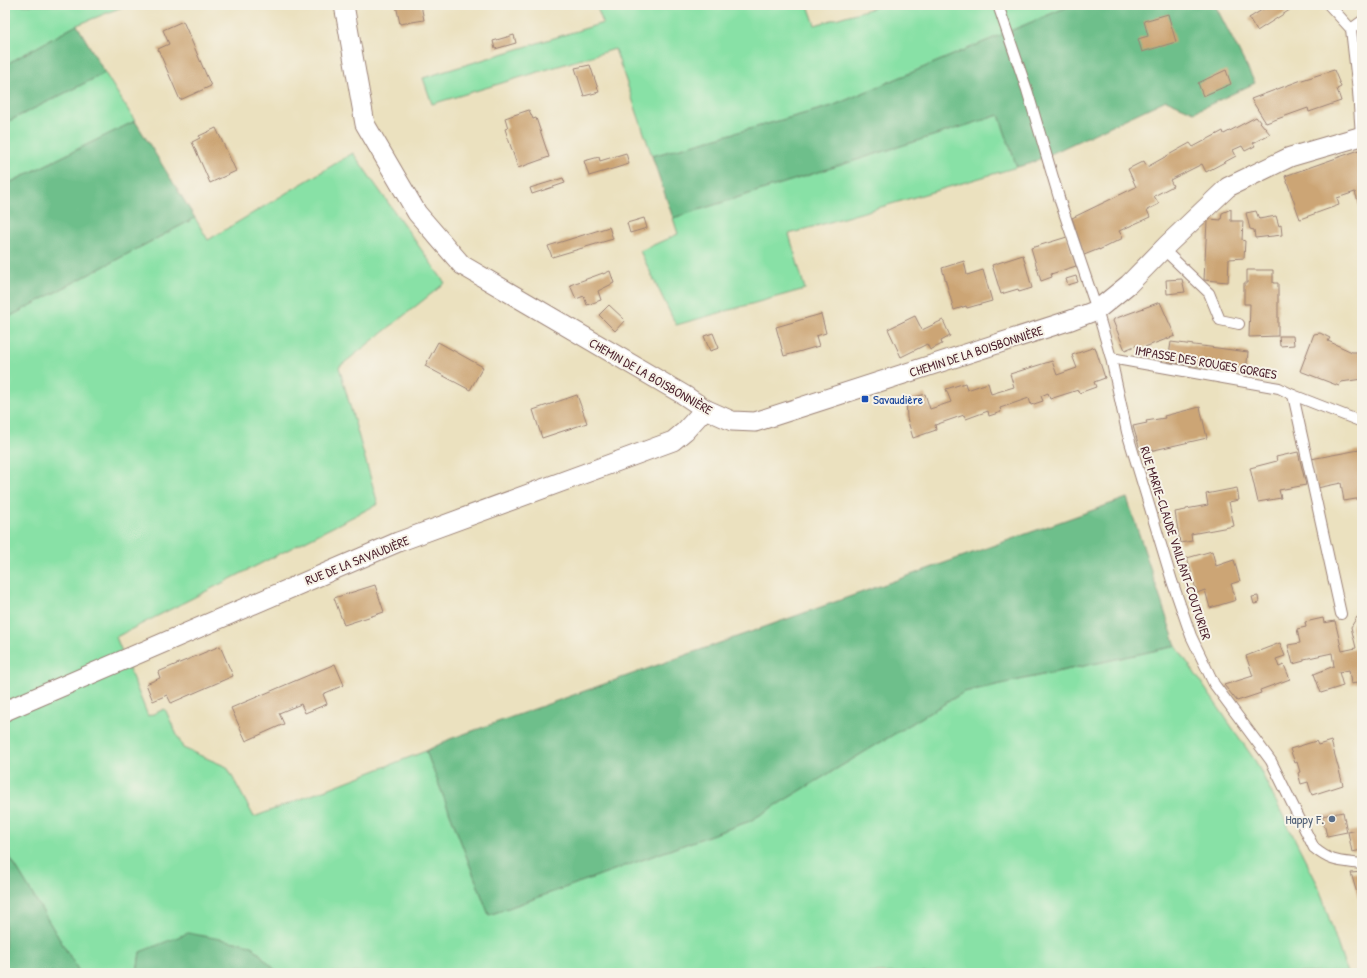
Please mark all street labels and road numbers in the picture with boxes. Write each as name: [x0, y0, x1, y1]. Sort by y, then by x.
street label: CHEMIN DE LA BOISBONNIÈRE: [907, 321, 1045, 381]
street label: CHEMIN DE LA BOISBONNIÈRE: [586, 333, 716, 419]
street label: IMPASSE DES ROUGES GORGES: [1134, 341, 1278, 383]
street label: RUE MARIE-CLAUDE VAILLANT-COUTURIER: [1136, 444, 1216, 642]
street label: RUE DE LA SAVAUDIÈRE: [302, 531, 412, 589]

